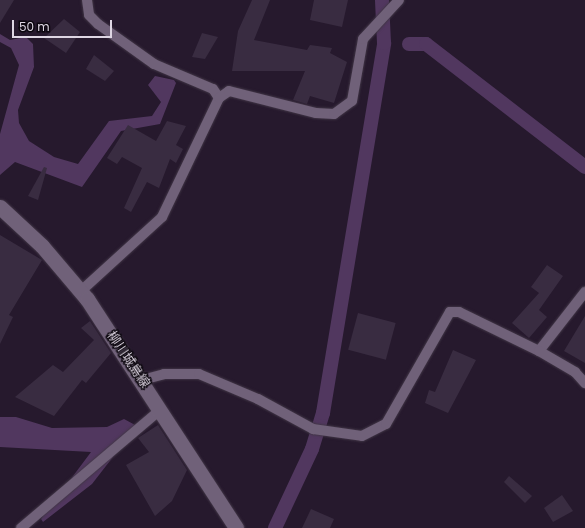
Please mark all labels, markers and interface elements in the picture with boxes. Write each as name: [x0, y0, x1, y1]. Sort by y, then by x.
scale bar: [14, 12, 114, 38]
text: 50 m: [19, 18, 50, 35]
street label: 柳川城島線: [103, 329, 153, 391]

